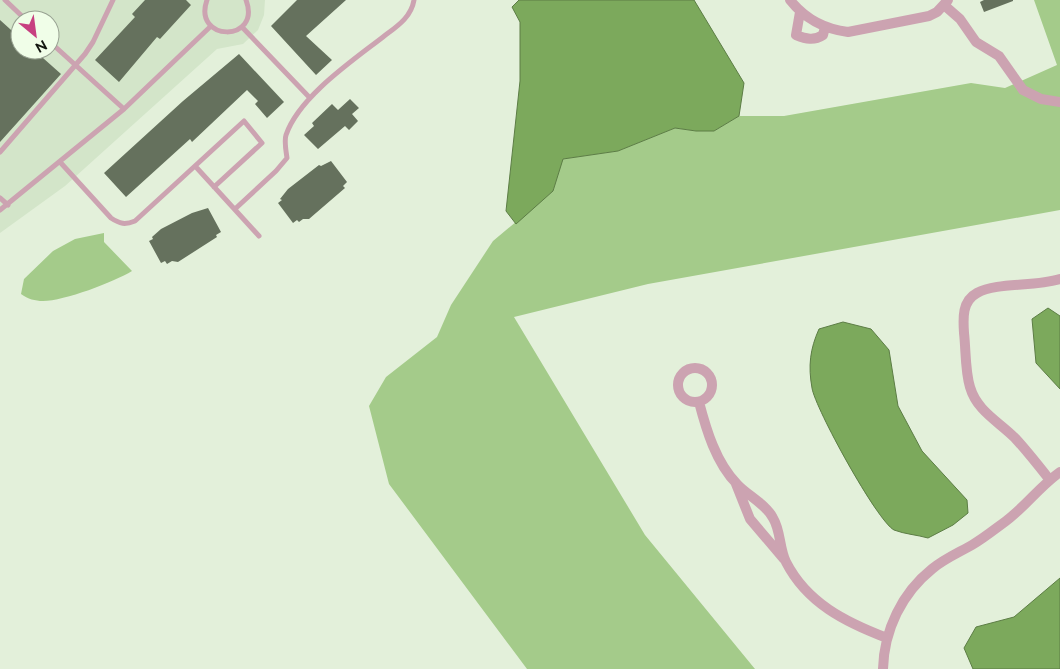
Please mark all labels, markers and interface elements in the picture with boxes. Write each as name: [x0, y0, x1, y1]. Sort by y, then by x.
north arrow: [10, 10, 60, 60]
text: N: [33, 37, 50, 56]

